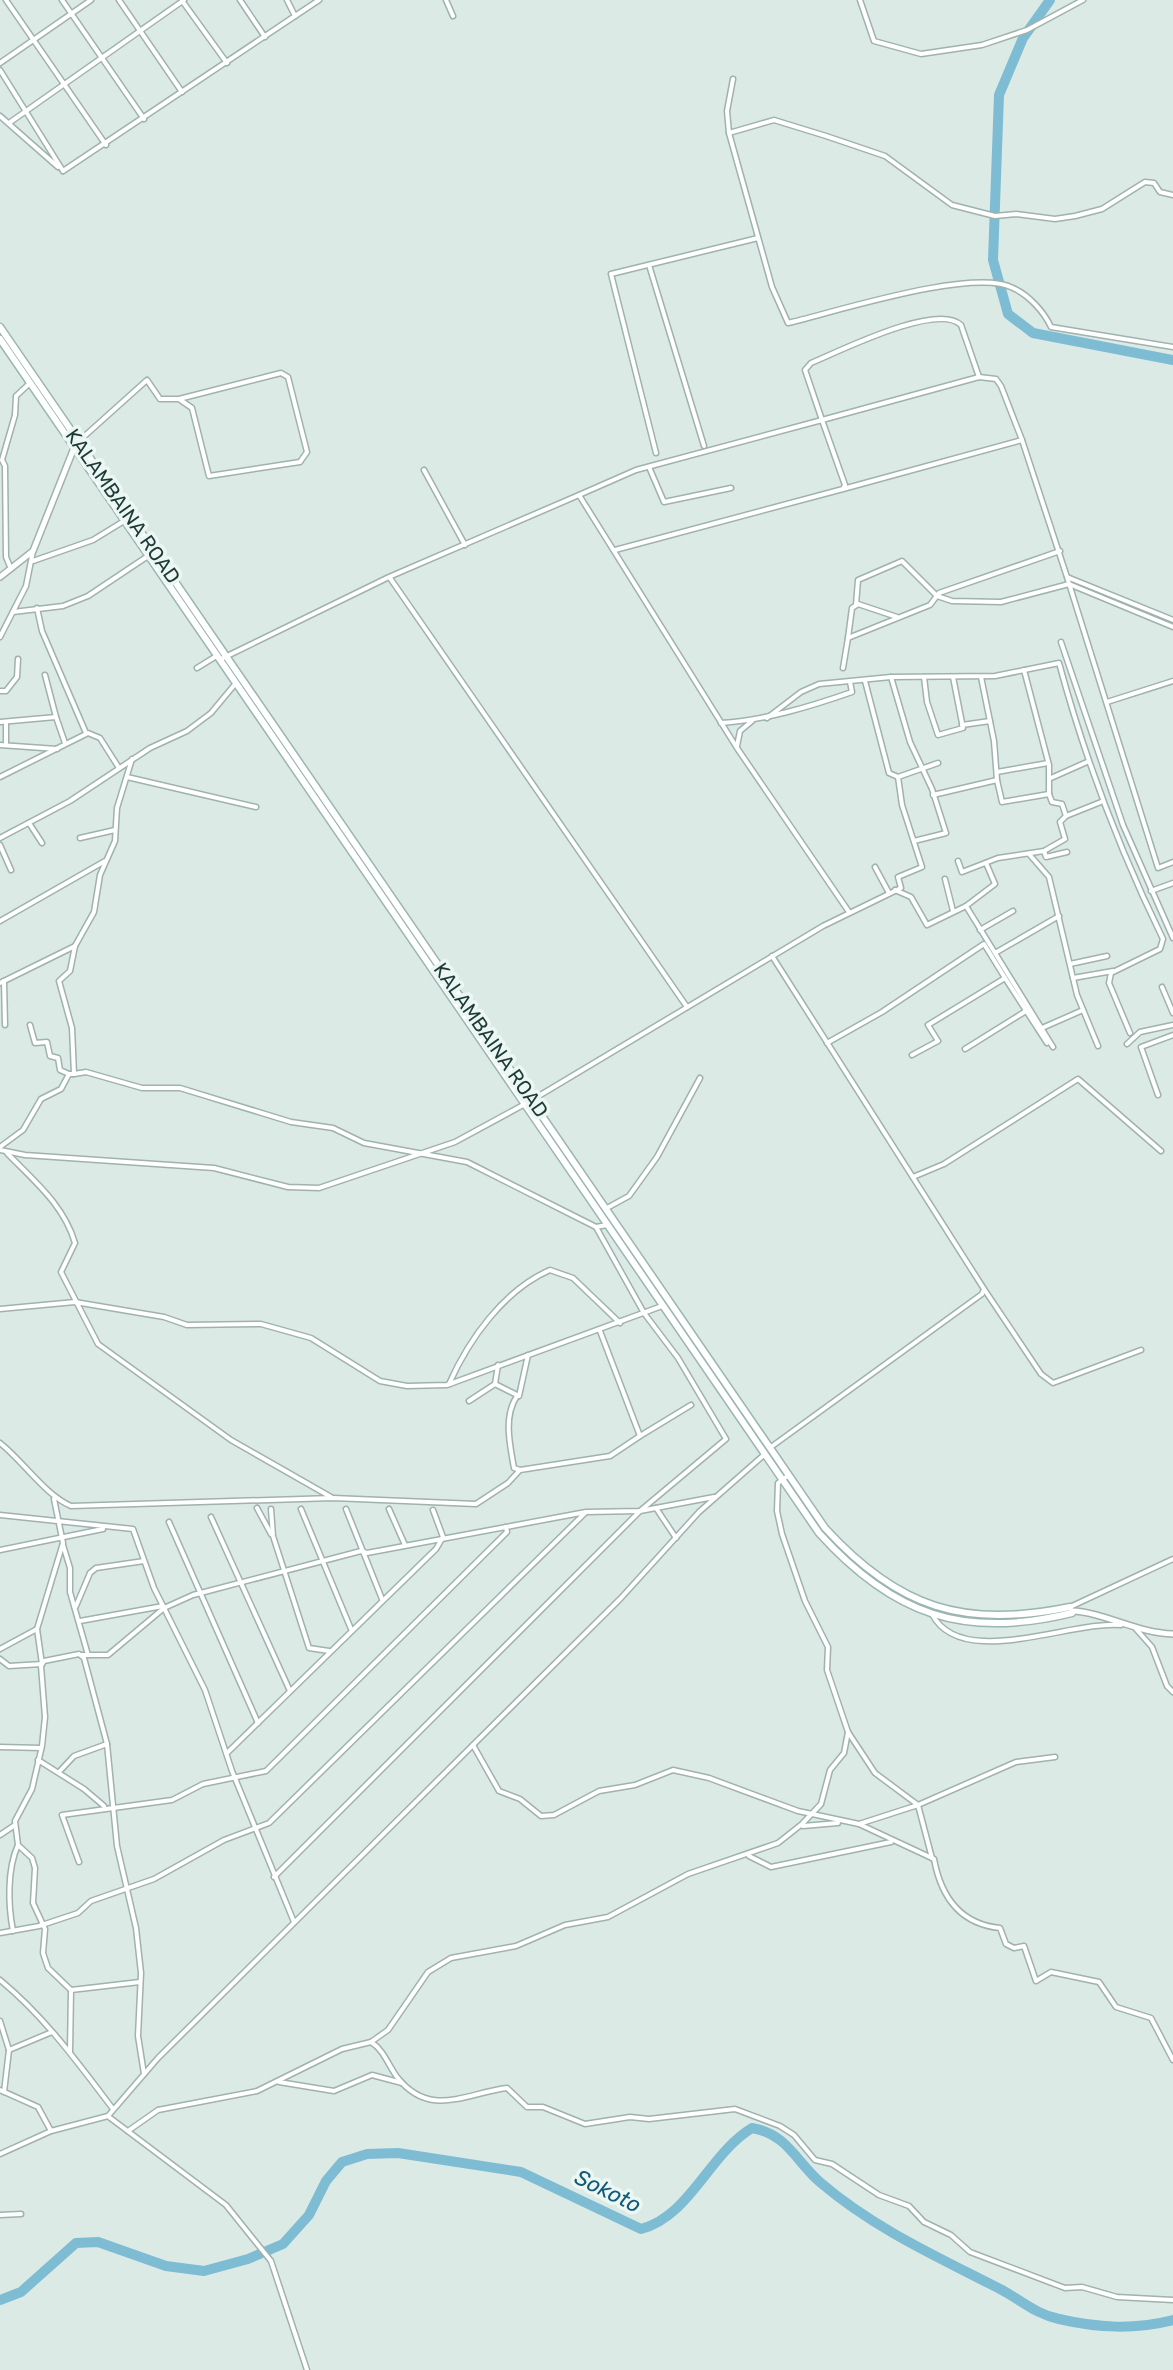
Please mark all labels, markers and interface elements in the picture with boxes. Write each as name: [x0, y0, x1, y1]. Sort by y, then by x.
street label: KALAMBAINA ROAD: [61, 424, 185, 588]
street label: KALAMBAINA ROAD: [429, 958, 553, 1122]
water label: Sokoto: [570, 2163, 646, 2219]

